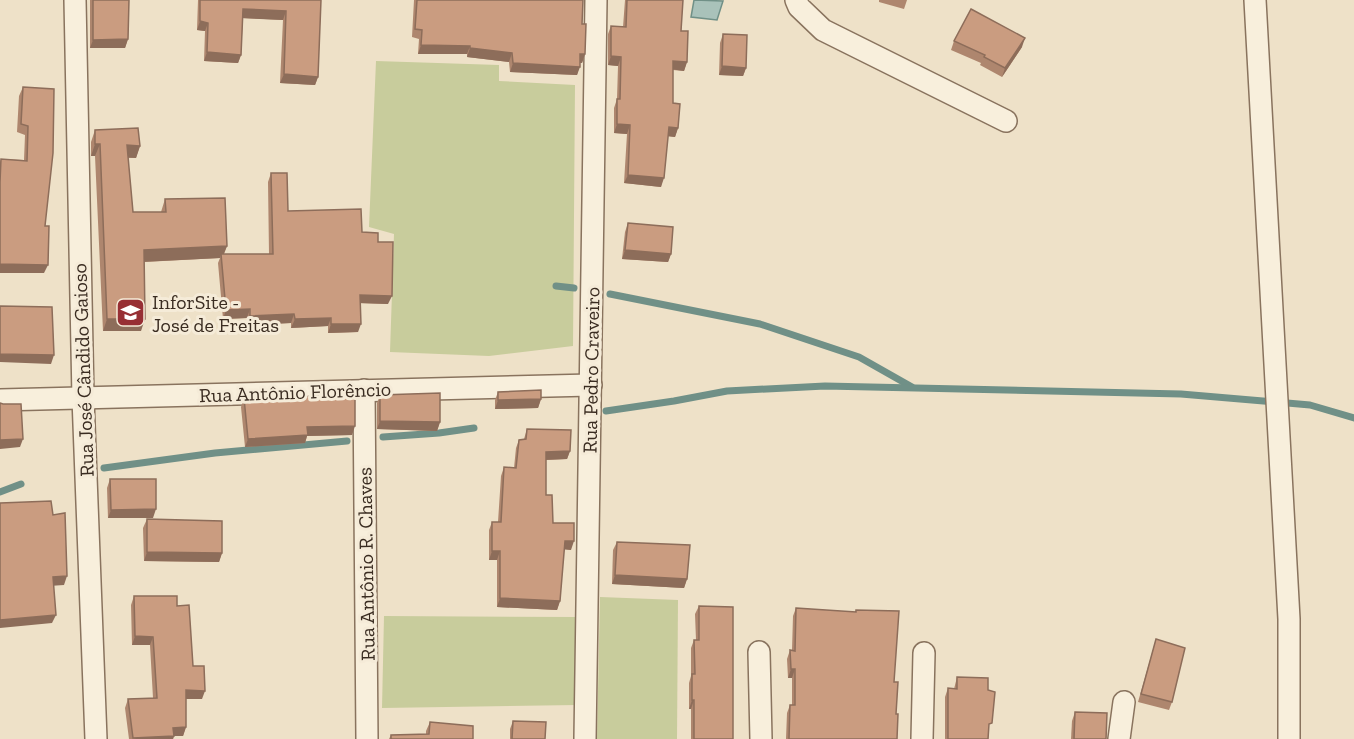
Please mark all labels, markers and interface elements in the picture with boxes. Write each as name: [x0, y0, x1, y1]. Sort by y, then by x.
street label: Rua José Cândido Gaioso: [67, 263, 99, 477]
street label: Rua Pedro Craveiro: [578, 287, 604, 453]
place label: InforSite - José de Freitas: [152, 290, 279, 337]
school or university icon: InforSite - José de Freitas: [115, 297, 147, 329]
street label: Rua Antônio Florêncio: [199, 377, 391, 407]
street label: Rua Antônio R. Chaves: [352, 467, 380, 661]

